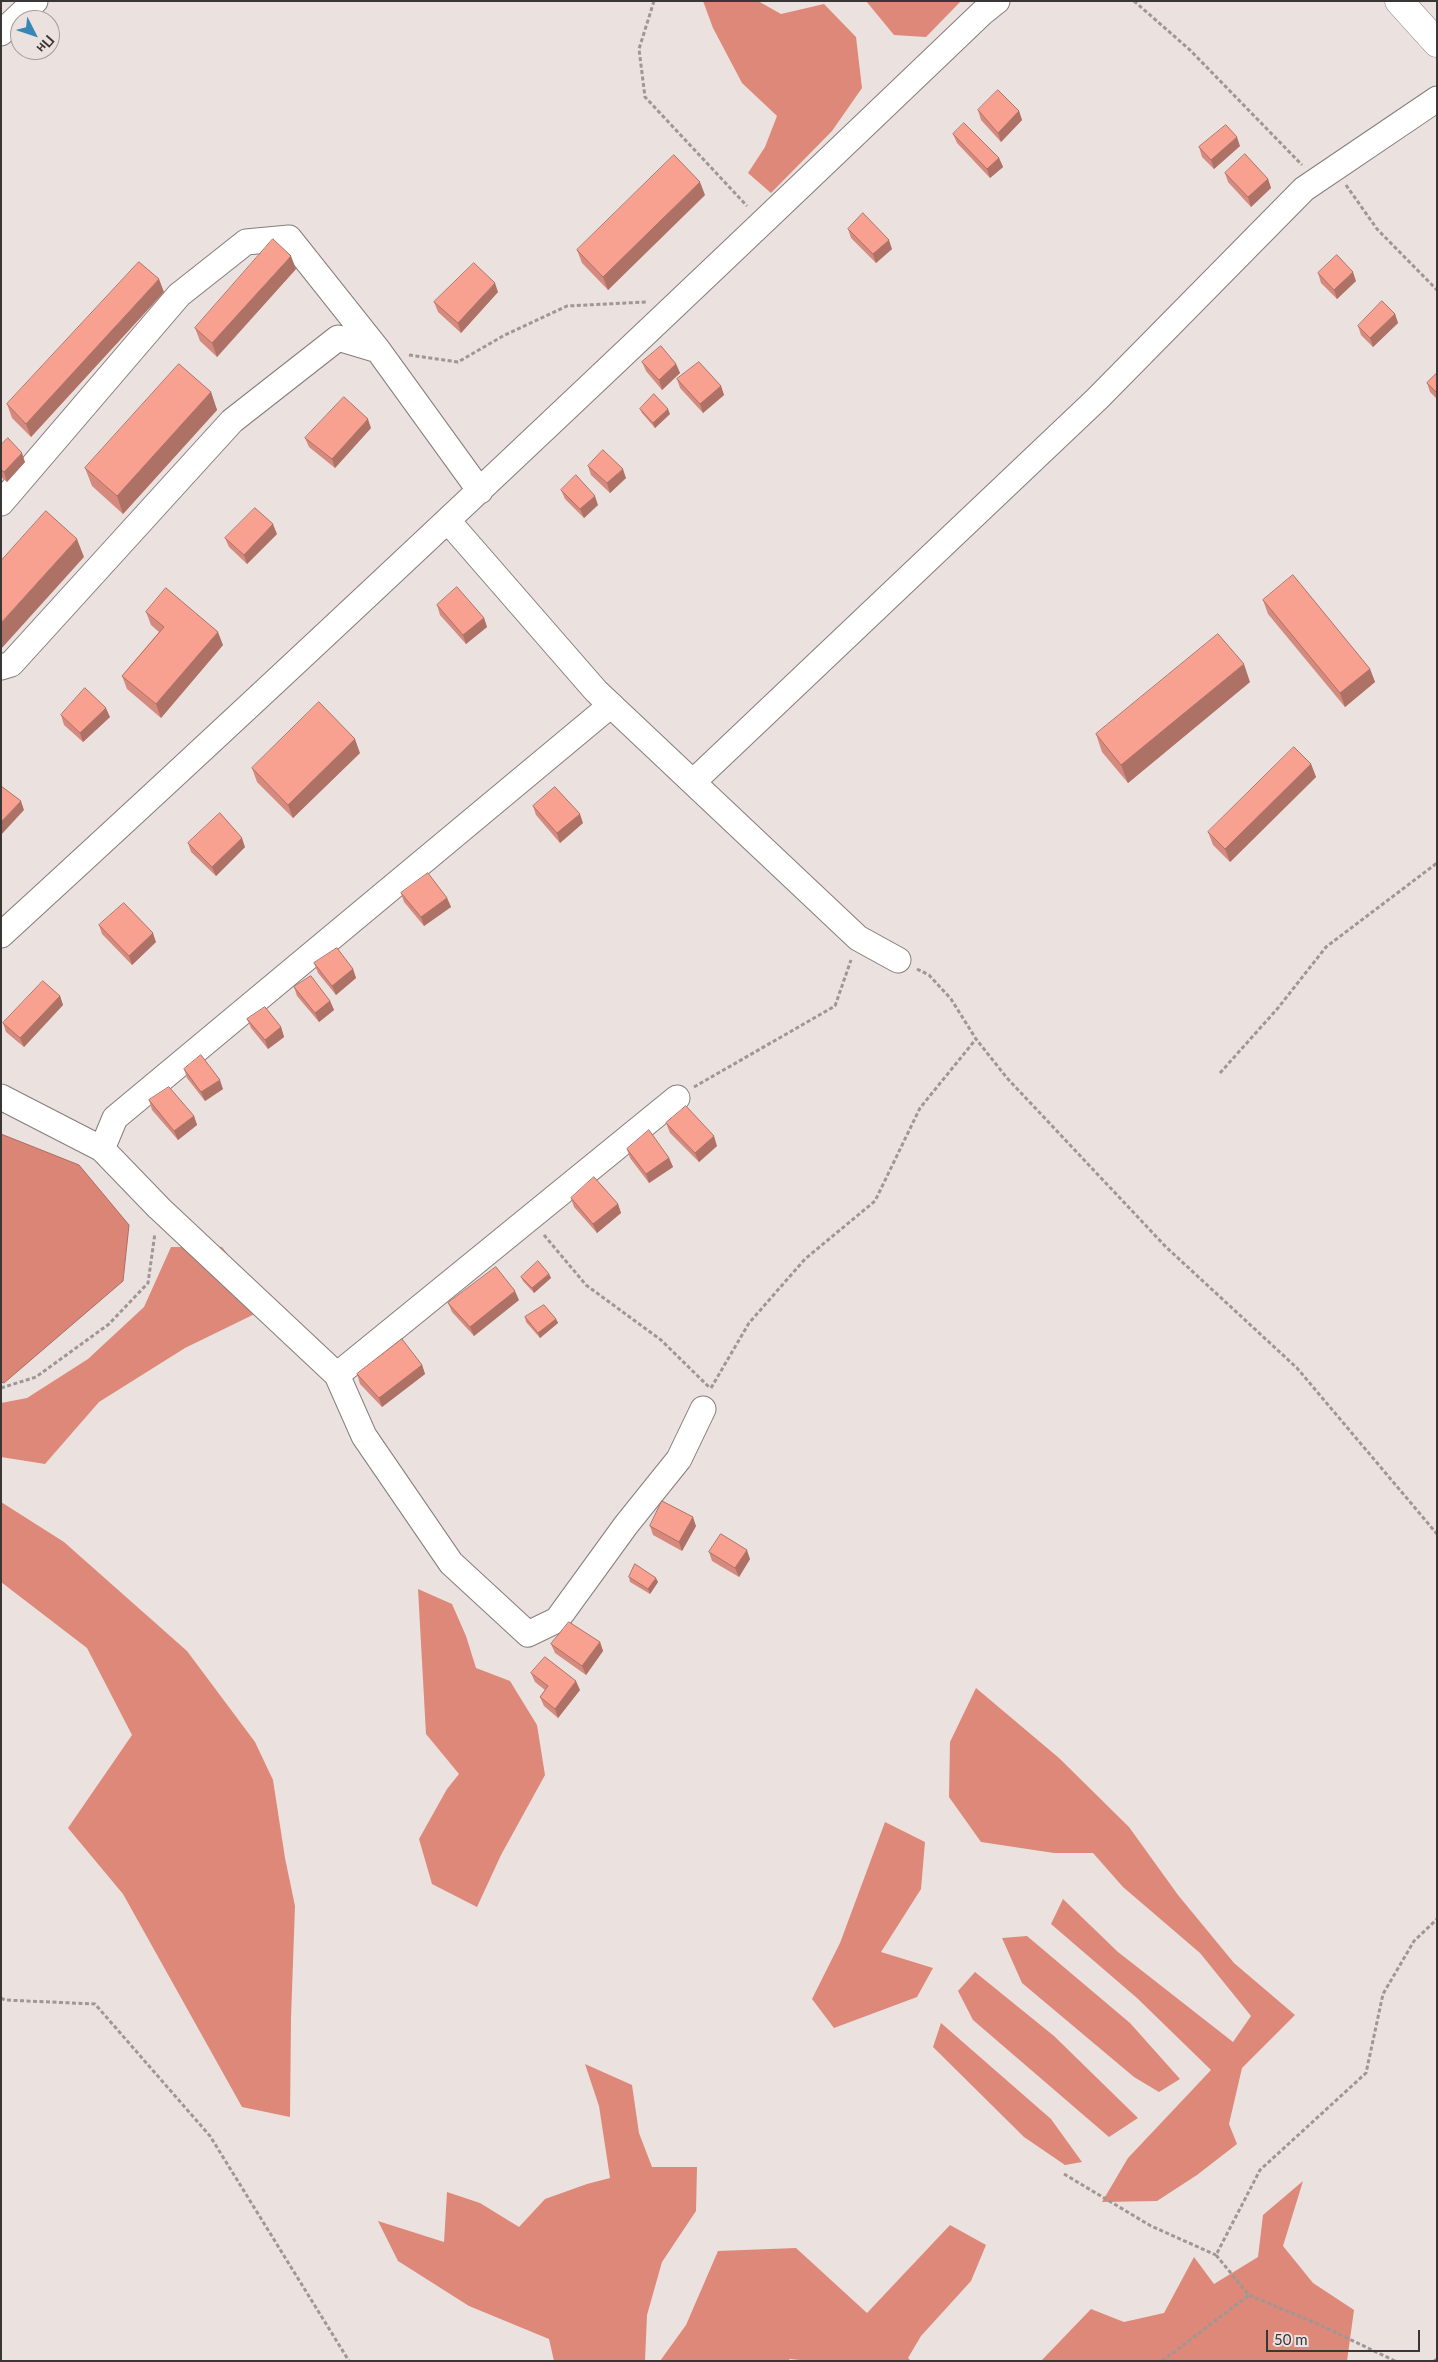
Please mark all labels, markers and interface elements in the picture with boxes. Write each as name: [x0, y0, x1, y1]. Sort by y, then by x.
north arrow: [10, 10, 60, 60]
text: Пн: [34, 32, 58, 57]
scale bar: [1268, 2320, 1422, 2352]
text: 50 m: [1274, 2330, 1308, 2348]

